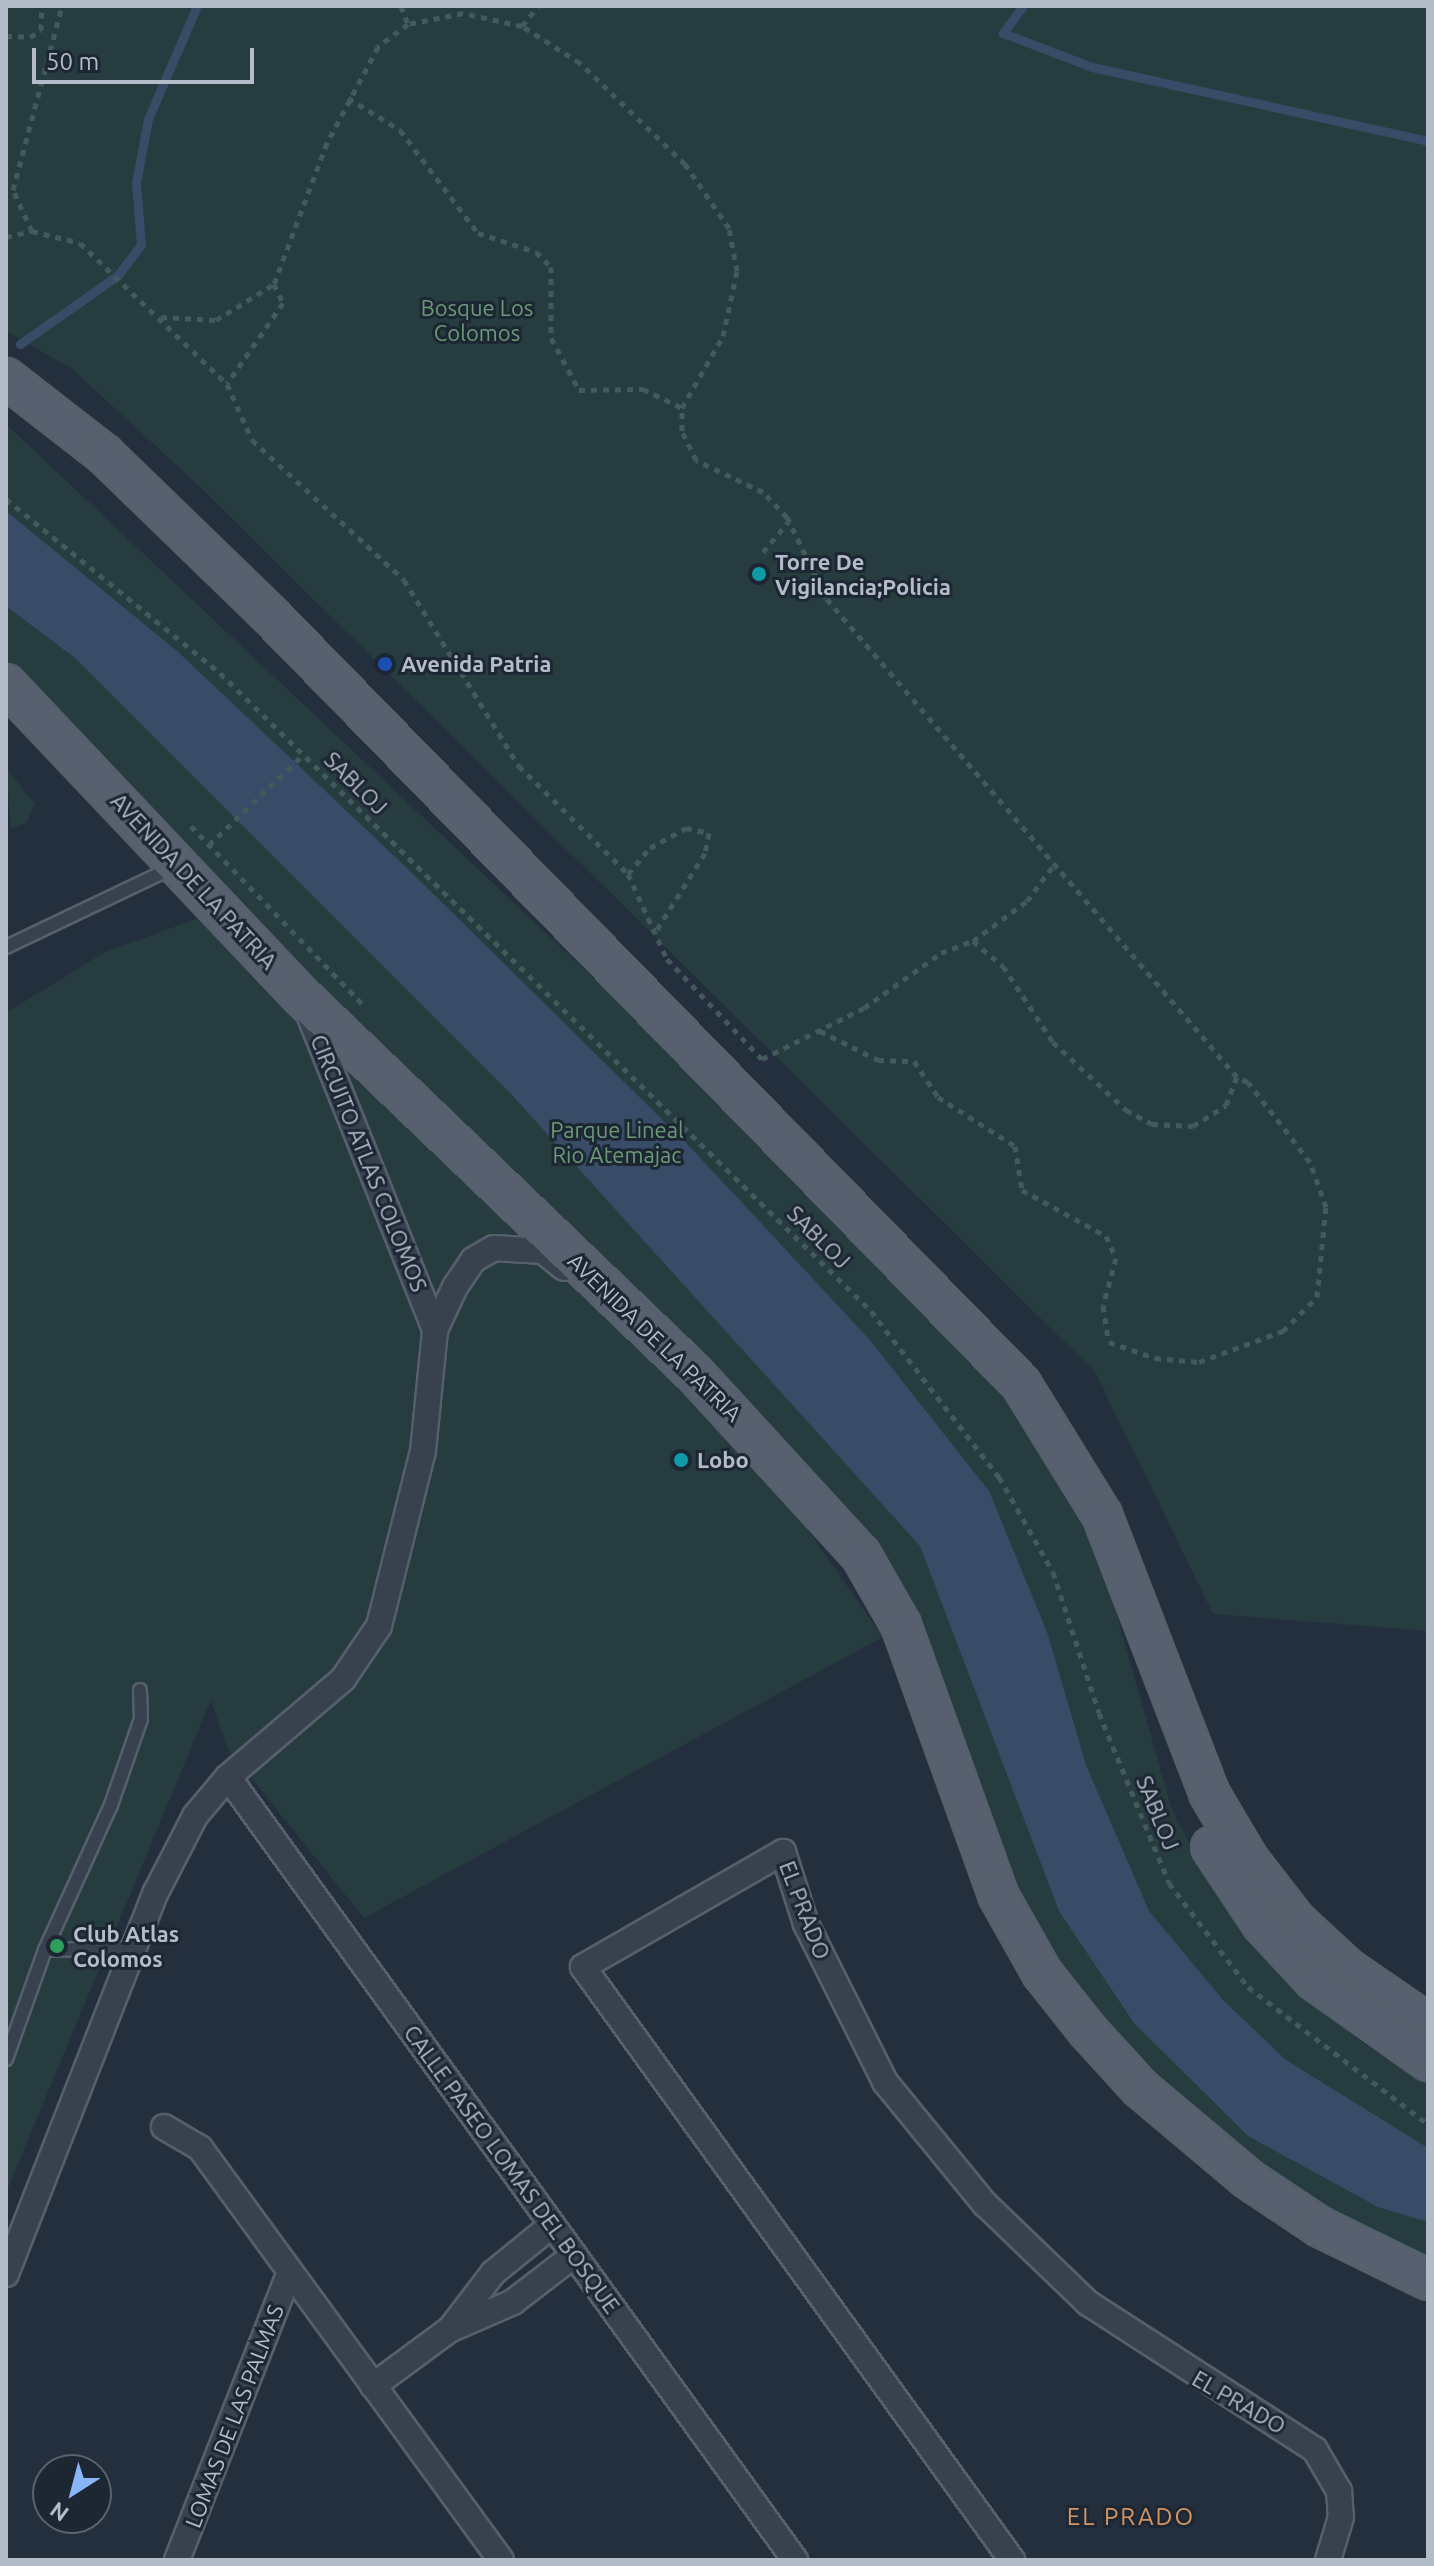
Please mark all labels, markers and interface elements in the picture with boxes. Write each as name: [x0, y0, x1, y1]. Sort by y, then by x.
scale bar: [36, 32, 258, 82]
text: 50 m: [46, 48, 99, 75]
park label: Bosque Los Colomos: [421, 294, 533, 346]
place label: Torre De Vigilancia;Policia: [775, 548, 951, 600]
marker: Torre De Vigilancia;Policia: [750, 565, 768, 583]
place label: Avenida Patria: [401, 651, 551, 677]
marker: Avenida Patria: [376, 655, 394, 673]
street label: SABLOJ: [319, 746, 393, 820]
street label: AVENIDA DE LA PATRIA: [106, 788, 282, 974]
street label: CIRCUITO ATLAS COLOMOS: [305, 1031, 433, 1295]
park label: Parque Lineal Rio Atemajac: [550, 1116, 684, 1168]
street label: SABLOJ: [782, 1200, 856, 1274]
street label: AVENIDA DE LA PATRIA: [563, 1247, 747, 1427]
place label: Lobo: [697, 1447, 749, 1473]
marker: Lobo: [672, 1451, 690, 1469]
street label: SABLOJ: [1131, 1772, 1185, 1854]
street label: EL PRADO: [774, 1857, 836, 1963]
place label: Club Atlas Colomos: [73, 1920, 179, 1972]
marker: Club Atlas Colomos: [48, 1937, 66, 1955]
street label: CALLE PASEO LOMAS DEL BOSQUE: [399, 2020, 625, 2318]
street label: LOMAS DE LAS PALMAS: [179, 2301, 289, 2531]
street label: EL PRADO: [1188, 2365, 1290, 2439]
north arrow: [32, 2454, 112, 2534]
text: N: [45, 2497, 73, 2527]
district label: EL PRADO: [1067, 2503, 1195, 2531]

